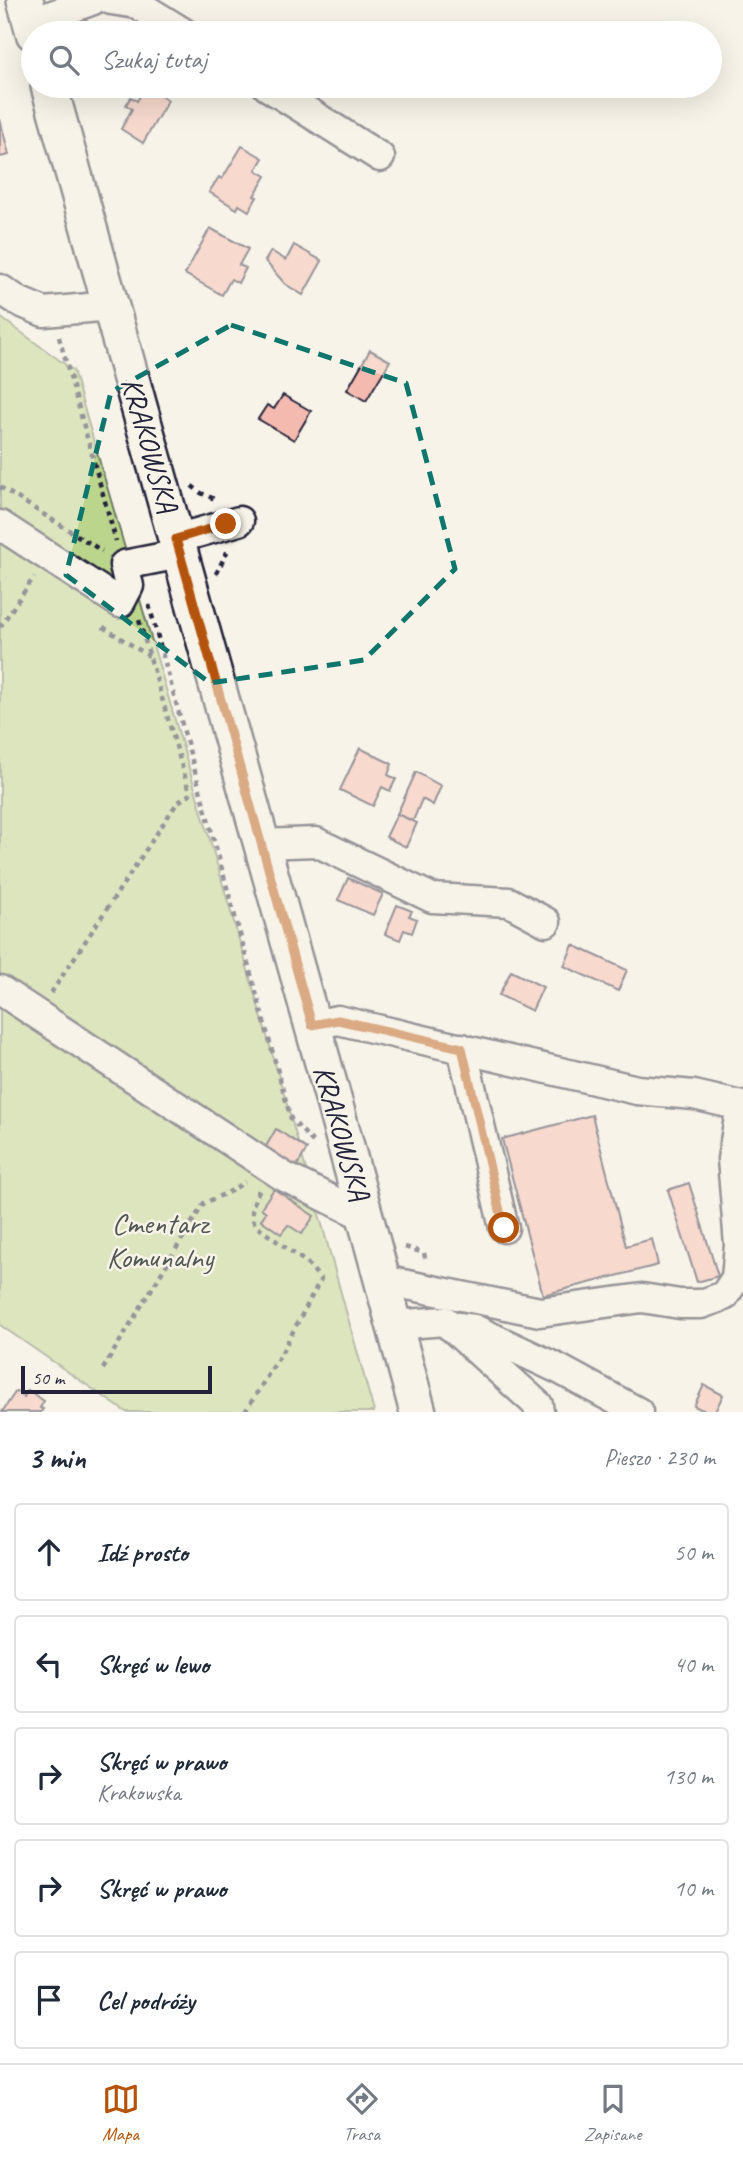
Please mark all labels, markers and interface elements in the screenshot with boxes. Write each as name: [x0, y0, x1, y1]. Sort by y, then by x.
search box: [21, 21, 722, 98]
icon: search: [45, 41, 83, 79]
text: Szukaj tutaj: [101, 43, 207, 76]
street label: KRAKOWSKA: [113, 373, 188, 518]
route end: [210, 508, 241, 539]
street label: KRAKOWSKA: [305, 1061, 380, 1206]
park label: Cmentarz Komunalny: [107, 1204, 215, 1276]
route start: [488, 1212, 519, 1243]
scale bar: [21, 1363, 212, 1395]
text: 50 m: [32, 1366, 64, 1390]
text: 3 min: [28, 1439, 85, 1477]
text: Pieszo · 230 m: [604, 1443, 715, 1472]
icon: ahead: [30, 1533, 68, 1571]
text: Idź prosto: [97, 1536, 188, 1569]
text: 50 m: [674, 1538, 713, 1567]
icon: left: [30, 1645, 68, 1683]
text: Skręć w lewo: [97, 1648, 209, 1681]
text: 40 m: [674, 1650, 713, 1679]
text: Skręć w prawo: [97, 1745, 226, 1778]
icon: right: [30, 1757, 68, 1795]
text: 130 m: [664, 1762, 713, 1791]
text: Krakowska: [97, 1778, 181, 1807]
icon: right: [30, 1869, 68, 1907]
text: Skręć w prawo: [97, 1872, 226, 1905]
text: 10 m: [674, 1874, 713, 1903]
icon: arrive: [30, 1981, 68, 2019]
text: Cel podróży: [97, 1984, 195, 2017]
tab: Mapa: [102, 2080, 140, 2146]
tab: Trasa: [343, 2080, 381, 2146]
tab: Zapisane: [584, 2080, 641, 2146]

